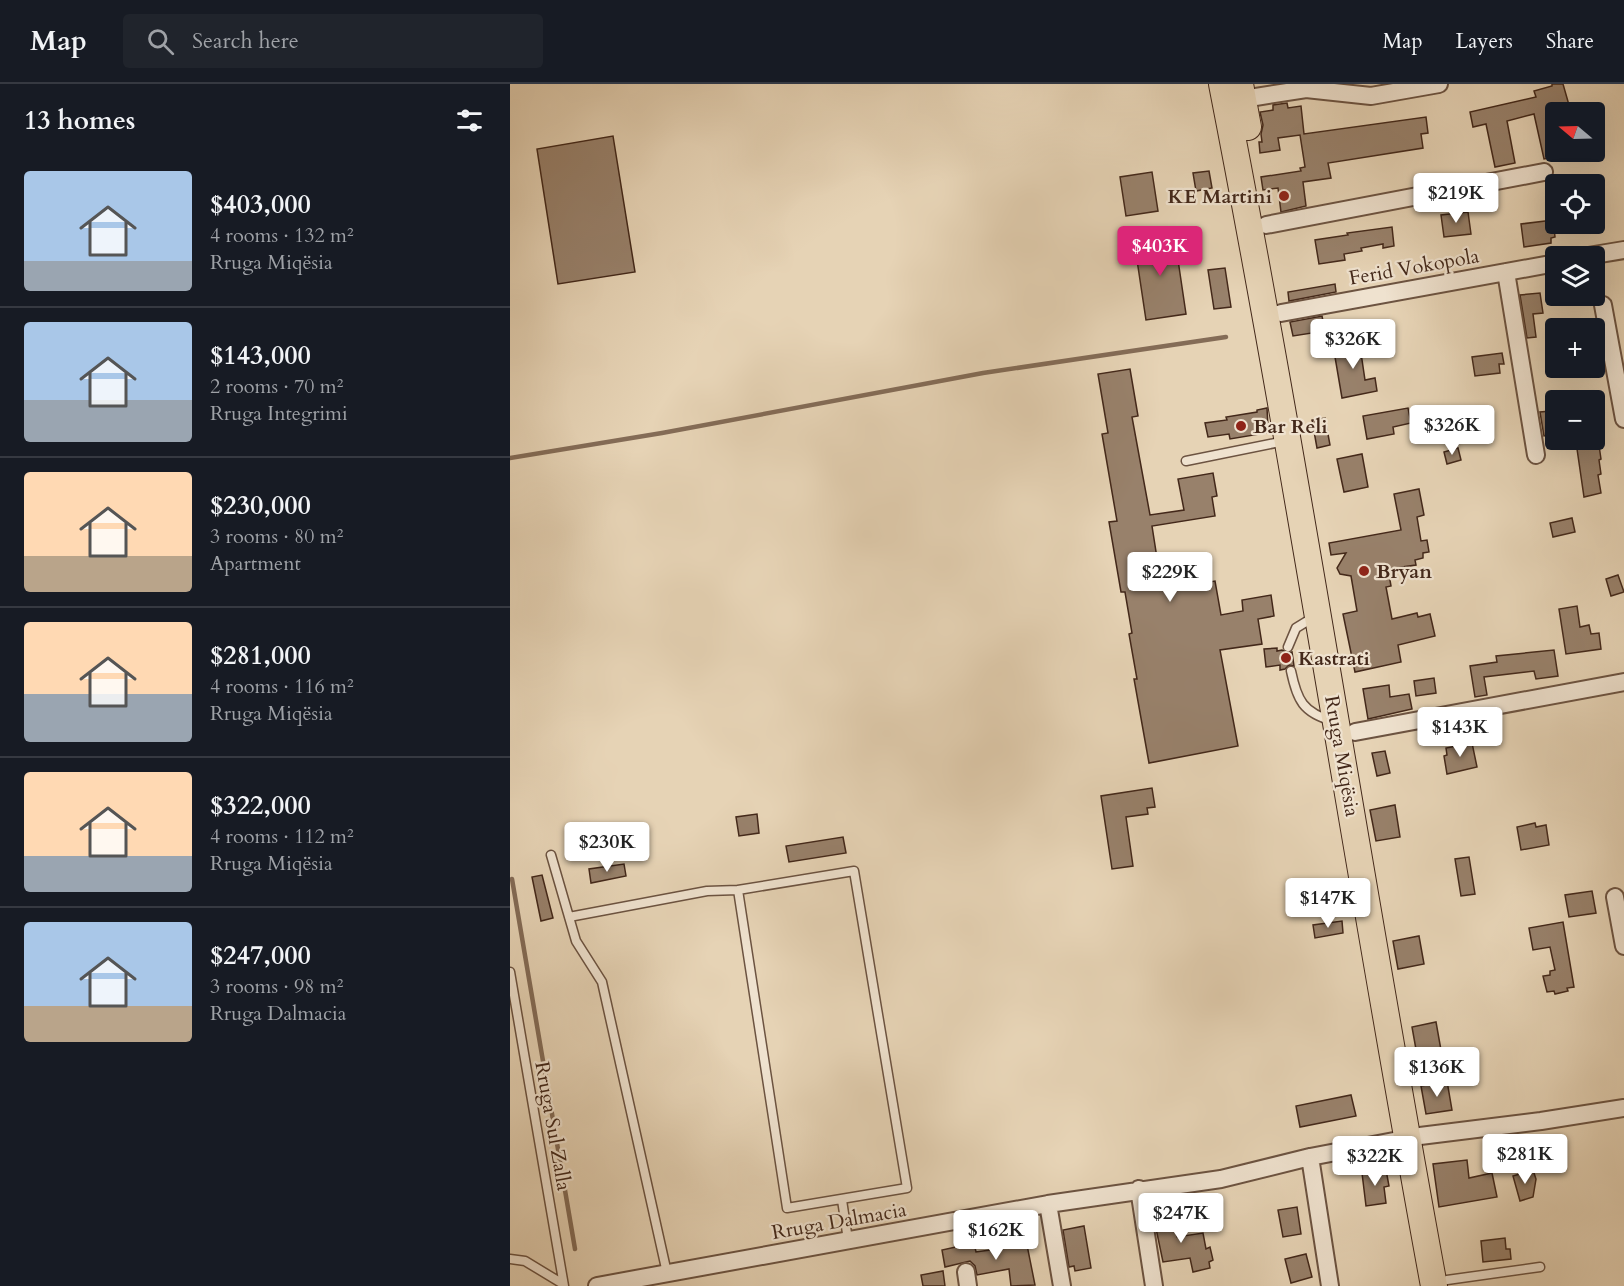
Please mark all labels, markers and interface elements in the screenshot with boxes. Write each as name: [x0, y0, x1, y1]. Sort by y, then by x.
search box: [123, 14, 543, 68]
text: Map: [30, 22, 87, 60]
icon: search: [144, 25, 177, 58]
text: Search here: [192, 26, 299, 56]
text: Map: [1383, 27, 1423, 56]
text: Layers: [1456, 27, 1513, 56]
text: Share: [1546, 27, 1594, 56]
north arrow: [1545, 102, 1605, 162]
map controls: [1545, 102, 1605, 450]
text: 13 homes: [24, 103, 135, 138]
icon: filters: [453, 104, 486, 137]
pin: $219K: [1414, 173, 1498, 224]
button: locate: [1545, 174, 1605, 234]
text: $219K: [1427, 179, 1485, 206]
place label: KE Martini: [1168, 183, 1272, 210]
text: $403,000: [210, 187, 311, 222]
marker: KE Martini: [1277, 189, 1291, 203]
icon: home: [72, 195, 144, 267]
text: 4 rooms · 132 m²: [210, 222, 354, 249]
pin: $403K: [1118, 226, 1202, 277]
text: $403K: [1131, 232, 1189, 259]
street label: Ferid Vokopola: [1347, 242, 1482, 292]
button: layers: [1545, 246, 1605, 306]
text: Rruga Miqësia: [210, 249, 333, 276]
button: +: [1545, 318, 1605, 378]
pin: $326K: [1311, 319, 1395, 370]
text: $326K: [1324, 325, 1382, 352]
text: $143,000: [210, 338, 311, 373]
icon: home: [72, 346, 144, 418]
text: 2 rooms · 70 m²: [210, 373, 343, 400]
button: −: [1545, 390, 1605, 450]
text: Rruga Integrimi: [210, 400, 348, 427]
pin: $326K: [1410, 405, 1494, 456]
text: $326K: [1423, 411, 1481, 438]
place label: Bar Reli: [1253, 413, 1328, 440]
marker: Bar Reli: [1234, 419, 1248, 433]
text: $230,000: [210, 488, 311, 523]
icon: home: [72, 496, 144, 568]
text: 3 rooms · 80 m²: [210, 523, 343, 550]
text: Apartment: [210, 550, 301, 577]
pin: $229K: [1128, 552, 1212, 603]
text: $229K: [1141, 558, 1199, 585]
place label: Bryan: [1376, 558, 1432, 585]
marker: Bryan: [1357, 564, 1371, 578]
text: $281,000: [210, 638, 311, 673]
place label: Kastrati: [1298, 645, 1370, 672]
icon: home: [72, 646, 144, 718]
marker: Kastrati: [1279, 651, 1293, 665]
text: 4 rooms · 116 m²: [210, 673, 354, 700]
street label: Rruga Miqësia: [1318, 693, 1366, 819]
text: Rruga Miqësia: [210, 700, 333, 727]
pin: $143K: [1418, 707, 1502, 758]
text: $143K: [1431, 713, 1489, 740]
text: $322,000: [210, 788, 311, 823]
icon: home: [72, 796, 144, 868]
pin: $230K: [565, 822, 649, 873]
text: 4 rooms · 112 m²: [210, 823, 354, 850]
text: $230K: [578, 828, 636, 855]
text: Rruga Miqësia: [210, 850, 333, 877]
pin: $147K: [1286, 878, 1370, 929]
text: $147K: [1299, 884, 1357, 911]
text: $247,000: [210, 938, 311, 973]
icon: home: [72, 946, 144, 1018]
text: 3 rooms · 98 m²: [210, 973, 343, 1000]
text: Rruga Dalmacia: [210, 1000, 346, 1027]
pin: $136K: [1395, 1047, 1479, 1098]
text: $136K: [1408, 1053, 1466, 1080]
street label: Rruga Sul Zalla: [528, 1059, 578, 1193]
pin: $281K: [1483, 1134, 1567, 1185]
pin: $322K: [1333, 1136, 1417, 1187]
text: $281K: [1496, 1140, 1554, 1167]
text: $322K: [1346, 1142, 1404, 1169]
pin: $247K: [1139, 1193, 1223, 1244]
street label: Rruga Dalmacia: [770, 1196, 909, 1246]
text: $247K: [1152, 1199, 1210, 1226]
pin: $162K: [954, 1210, 1038, 1261]
text: $162K: [967, 1216, 1025, 1243]

